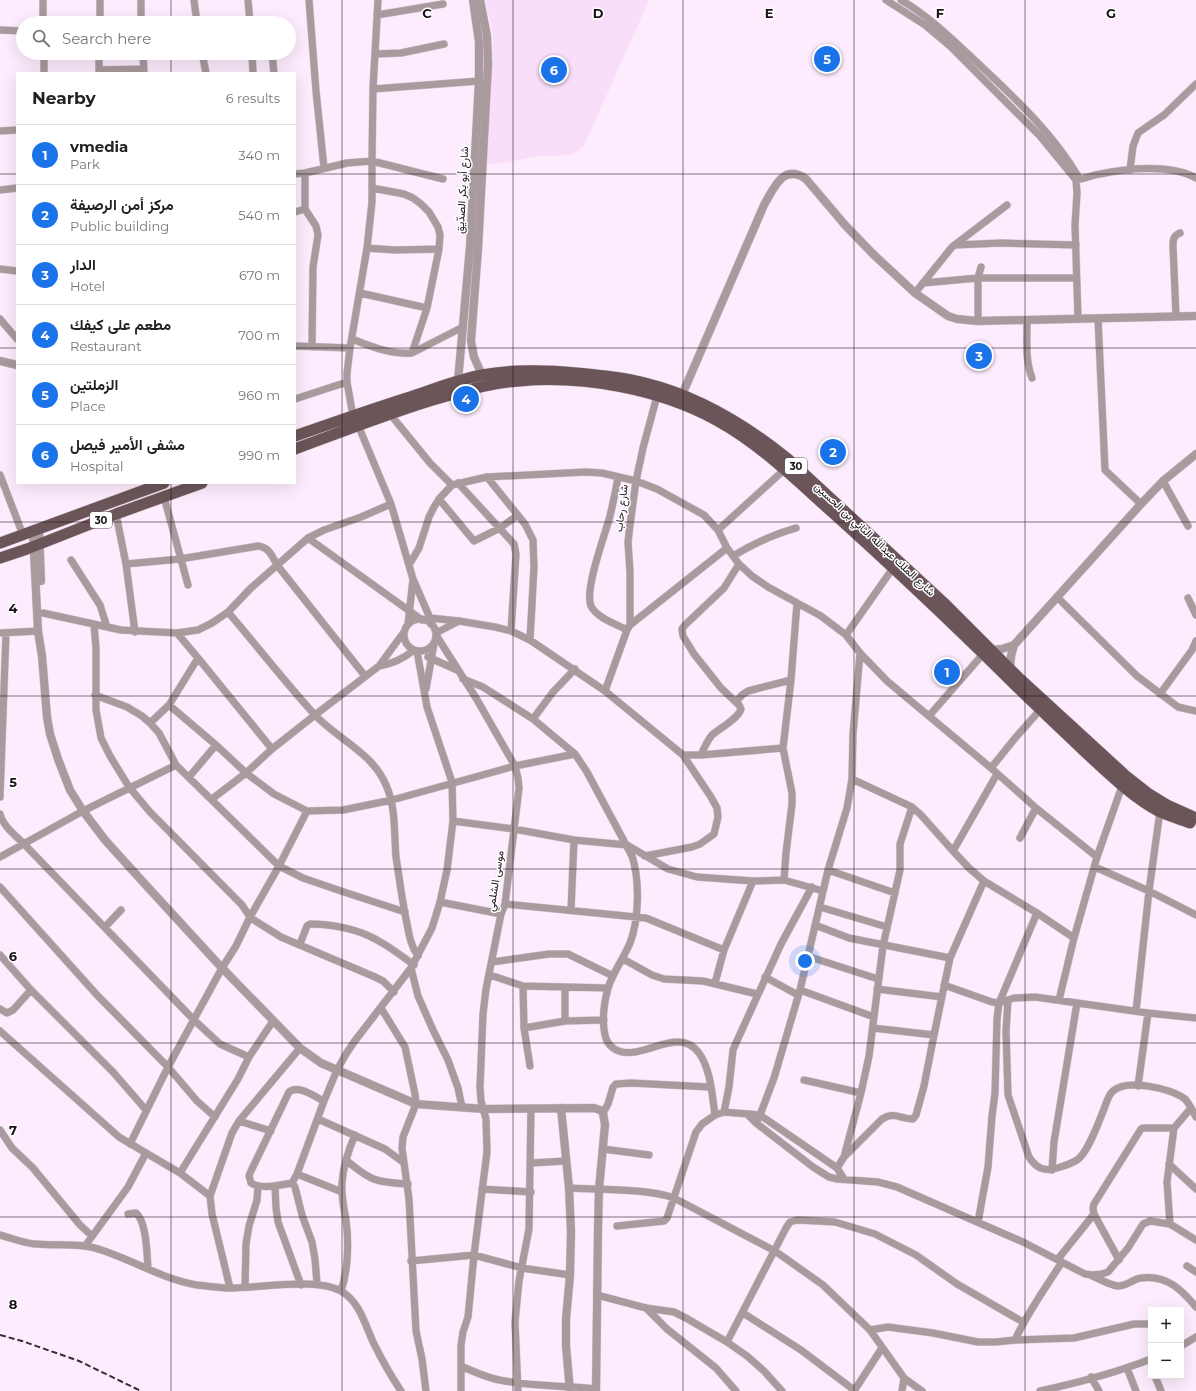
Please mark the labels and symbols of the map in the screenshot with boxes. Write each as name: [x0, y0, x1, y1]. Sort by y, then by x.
text: C: [422, 5, 432, 21]
text: D: [593, 5, 604, 21]
text: E: [765, 5, 774, 21]
text: F: [936, 5, 944, 21]
text: G: [1106, 5, 1116, 21]
pin: 5: [814, 44, 840, 74]
pin: 6: [541, 55, 567, 85]
street label: شارع أبو بكر الصدّيق: [453, 146, 472, 234]
pin: 3: [966, 341, 992, 371]
pin: 4: [453, 384, 479, 414]
pin: 2: [820, 437, 846, 467]
road number: 30: [785, 458, 807, 474]
street label: شارع الملك عبدالله الثاني بن الحسين: [810, 479, 939, 601]
street label: شارع رحاب: [611, 483, 632, 533]
road number: 30: [90, 512, 112, 528]
text: 4: [9, 600, 18, 616]
pin: 1: [934, 657, 960, 687]
text: 5: [9, 774, 17, 790]
street label: موسى الشلمي: [483, 849, 510, 913]
text: 6: [9, 948, 18, 964]
your location: [795, 951, 815, 971]
text: 7: [9, 1122, 17, 1138]
text: 8: [9, 1296, 18, 1312]

